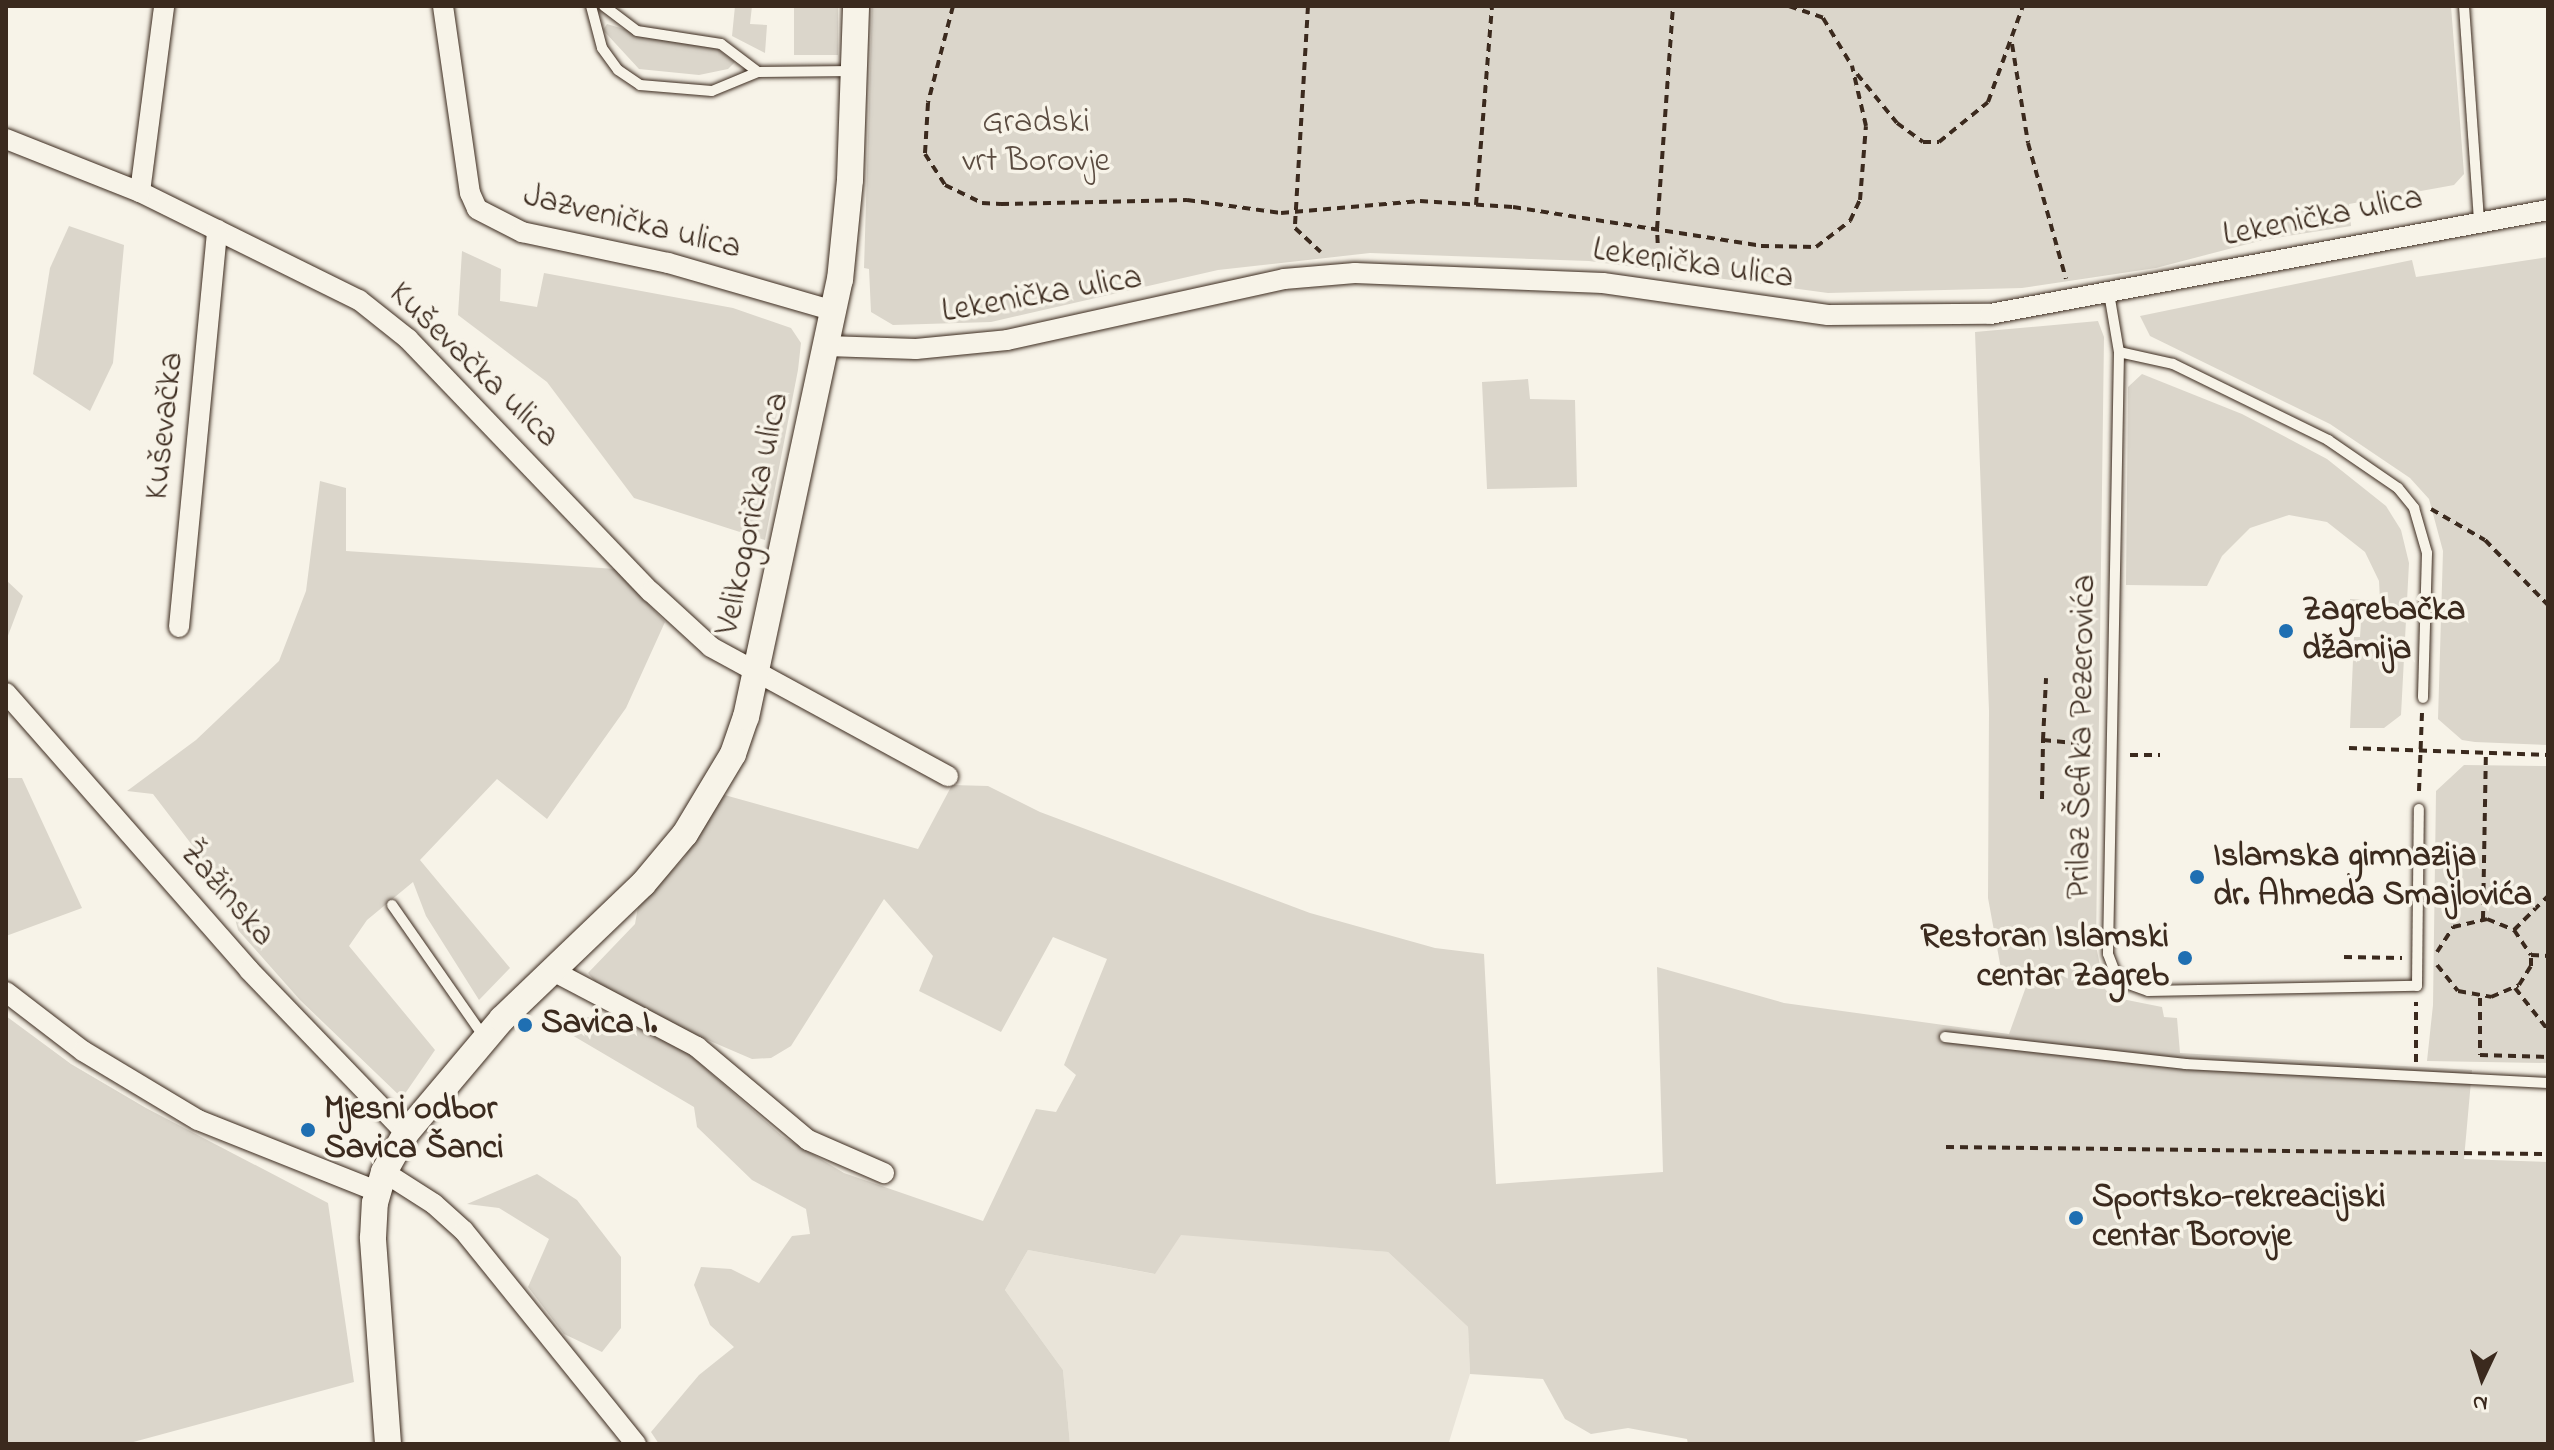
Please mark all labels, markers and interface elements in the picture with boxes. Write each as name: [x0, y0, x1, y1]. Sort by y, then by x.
park label: Gradski vrt Borovje: [962, 103, 1110, 182]
street label: Jazvenička ulica: [519, 176, 745, 270]
street label: Lekenička ulica: [2220, 179, 2426, 257]
street label: Lekenička ulica: [1590, 231, 1796, 299]
street label: Lekenička ulica: [939, 258, 1145, 334]
street label: Kuševačka ulica: [379, 274, 567, 458]
street label: Kuševačka: [138, 350, 194, 502]
street label: Velikogorička ulica: [708, 389, 800, 639]
street label: Prilaz Šefika Pezerovića: [2060, 574, 2106, 900]
place label: Zagrebačka džamija: [2302, 591, 2465, 670]
marker: Zagrebačka džamija: [2277, 622, 2295, 640]
street label: Žažinska: [169, 834, 283, 956]
place label: Islamska gimnazija dr. Ahmeda Smajlovića: [2213, 837, 2532, 916]
marker: Islamska gimnazija dr. Ahmeda Smajlovića: [2188, 868, 2206, 886]
place label: Restoran Islamski centar Zagreb: [1920, 918, 2169, 998]
marker: Restoran Islamski centar Zagreb: [2176, 949, 2194, 967]
place label: Savica I.: [541, 1005, 657, 1045]
marker: Savica I.: [516, 1016, 534, 1034]
place label: Mjesni odbor Savica Šanci: [324, 1090, 504, 1170]
marker: Mjesni odbor Savica Šanci: [299, 1121, 317, 1139]
place label: Sportsko-rekreacijski centar Borovje: [2092, 1178, 2386, 1258]
marker: Sportsko-rekreacijski centar Borovje: [2067, 1209, 2085, 1227]
north arrow: [2442, 1338, 2522, 1418]
text: N: [2472, 1385, 2489, 1418]

